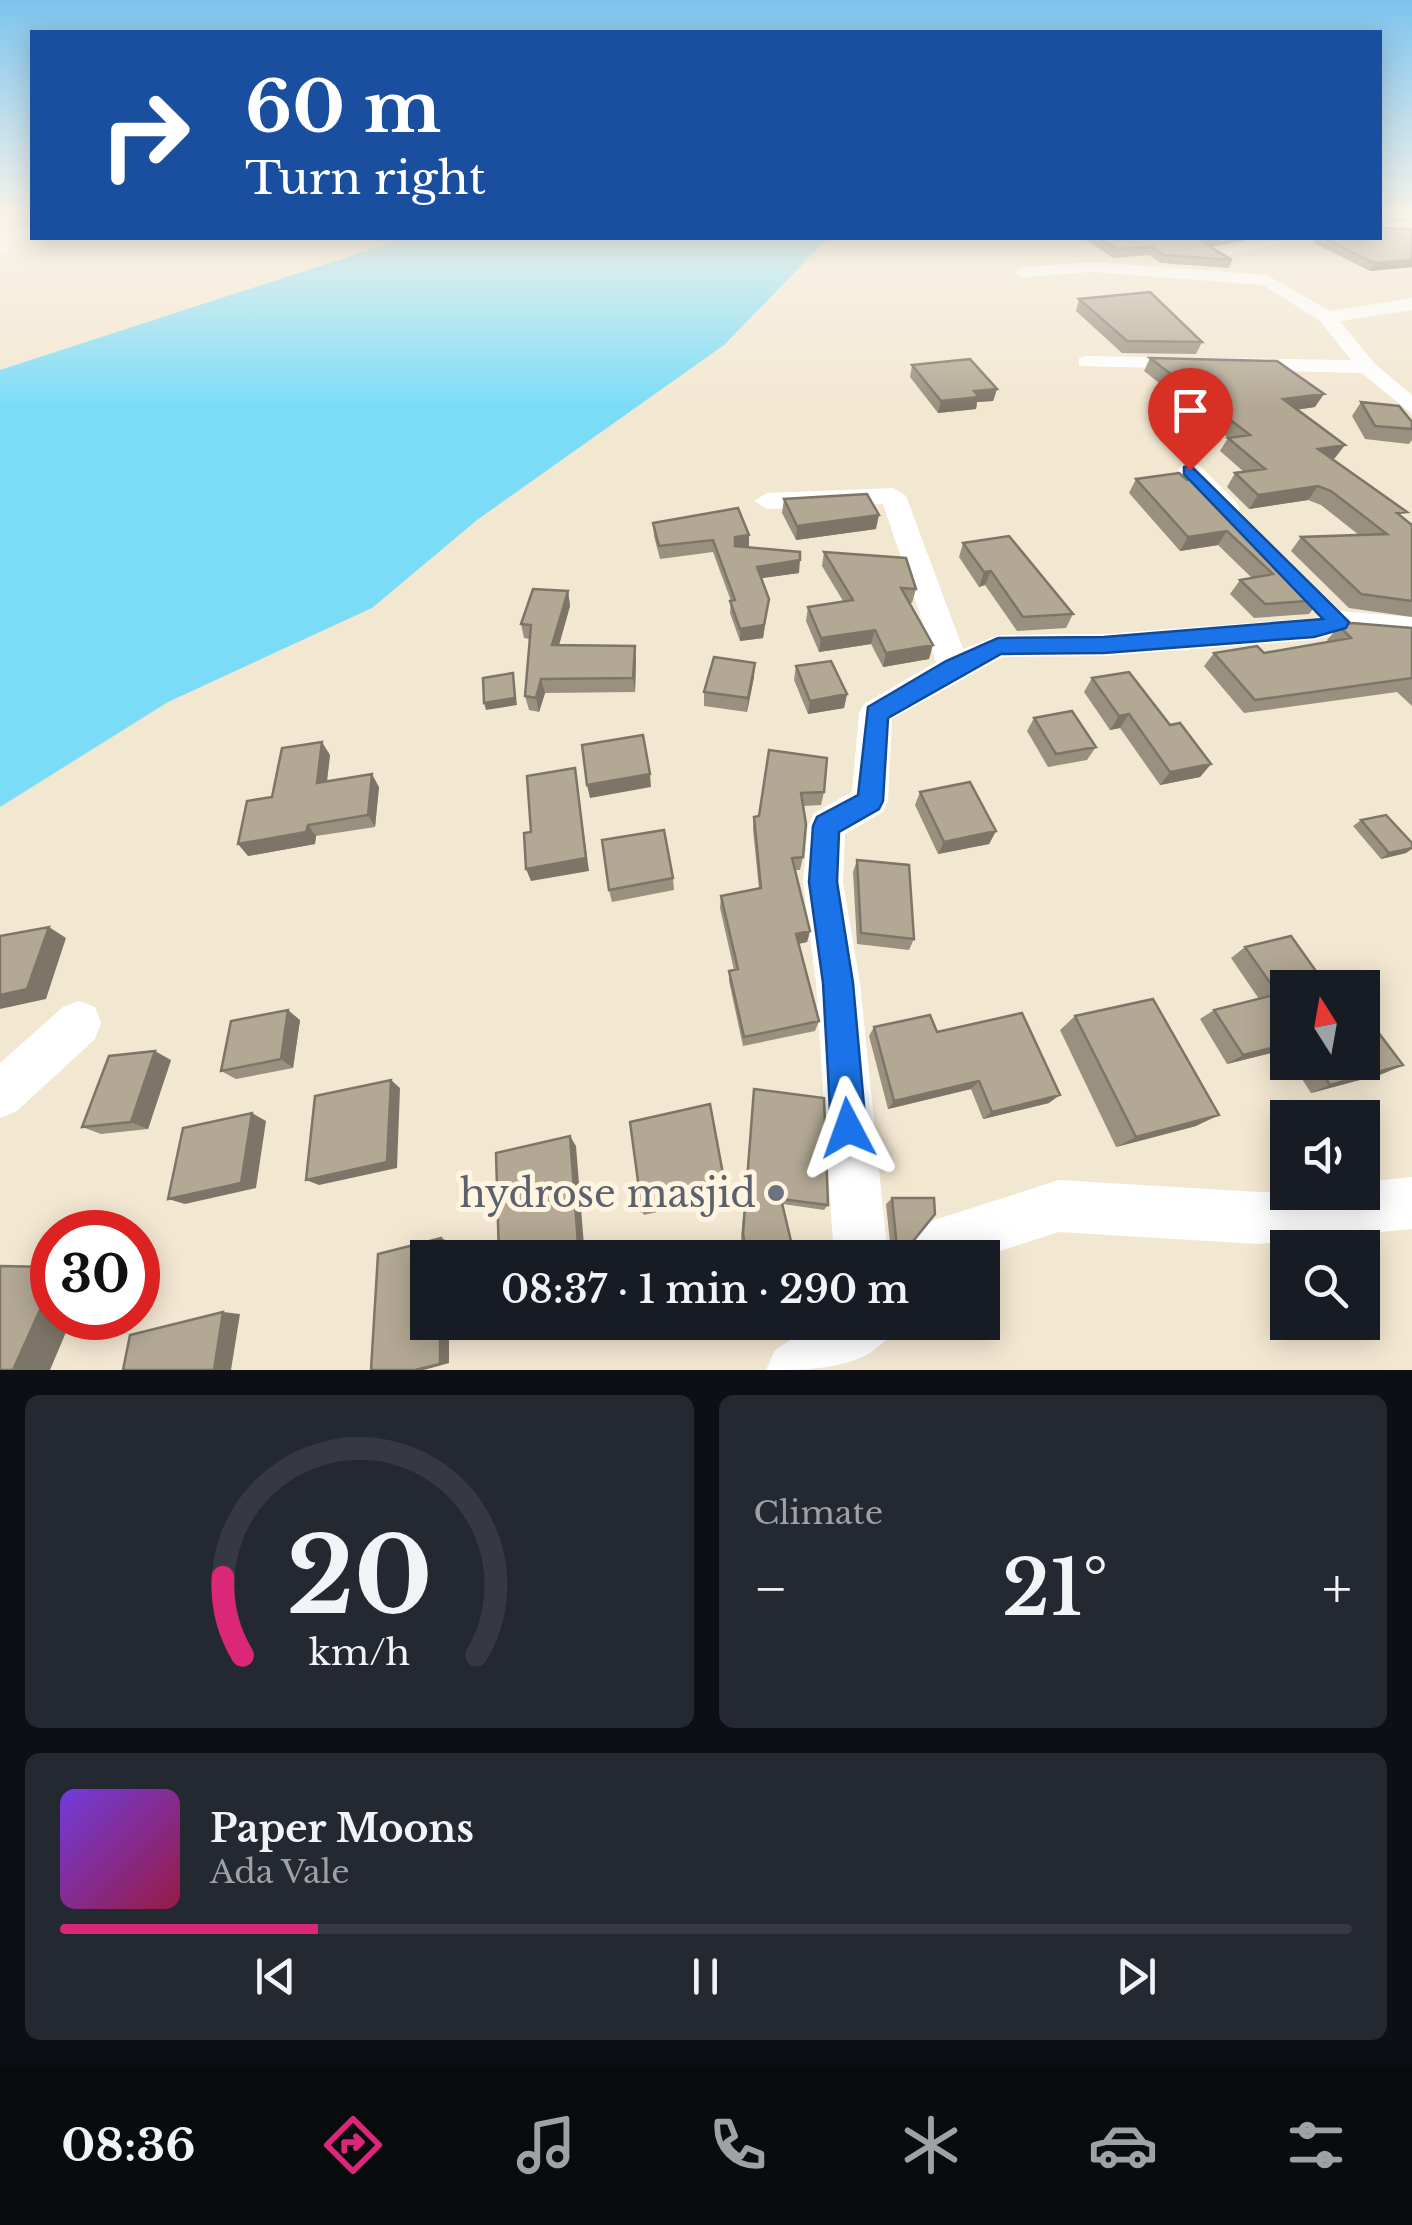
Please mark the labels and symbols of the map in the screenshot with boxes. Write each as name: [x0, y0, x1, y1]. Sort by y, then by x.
pin: [1148, 368, 1233, 471]
north arrow: [1270, 970, 1380, 1080]
position arrow: [796, 1076, 900, 1180]
place label: hydrose masjid: [460, 1170, 756, 1217]
marker: hydrose masjid: [765, 1182, 787, 1204]
speed limit sign: 30: [30, 1210, 160, 1340]

